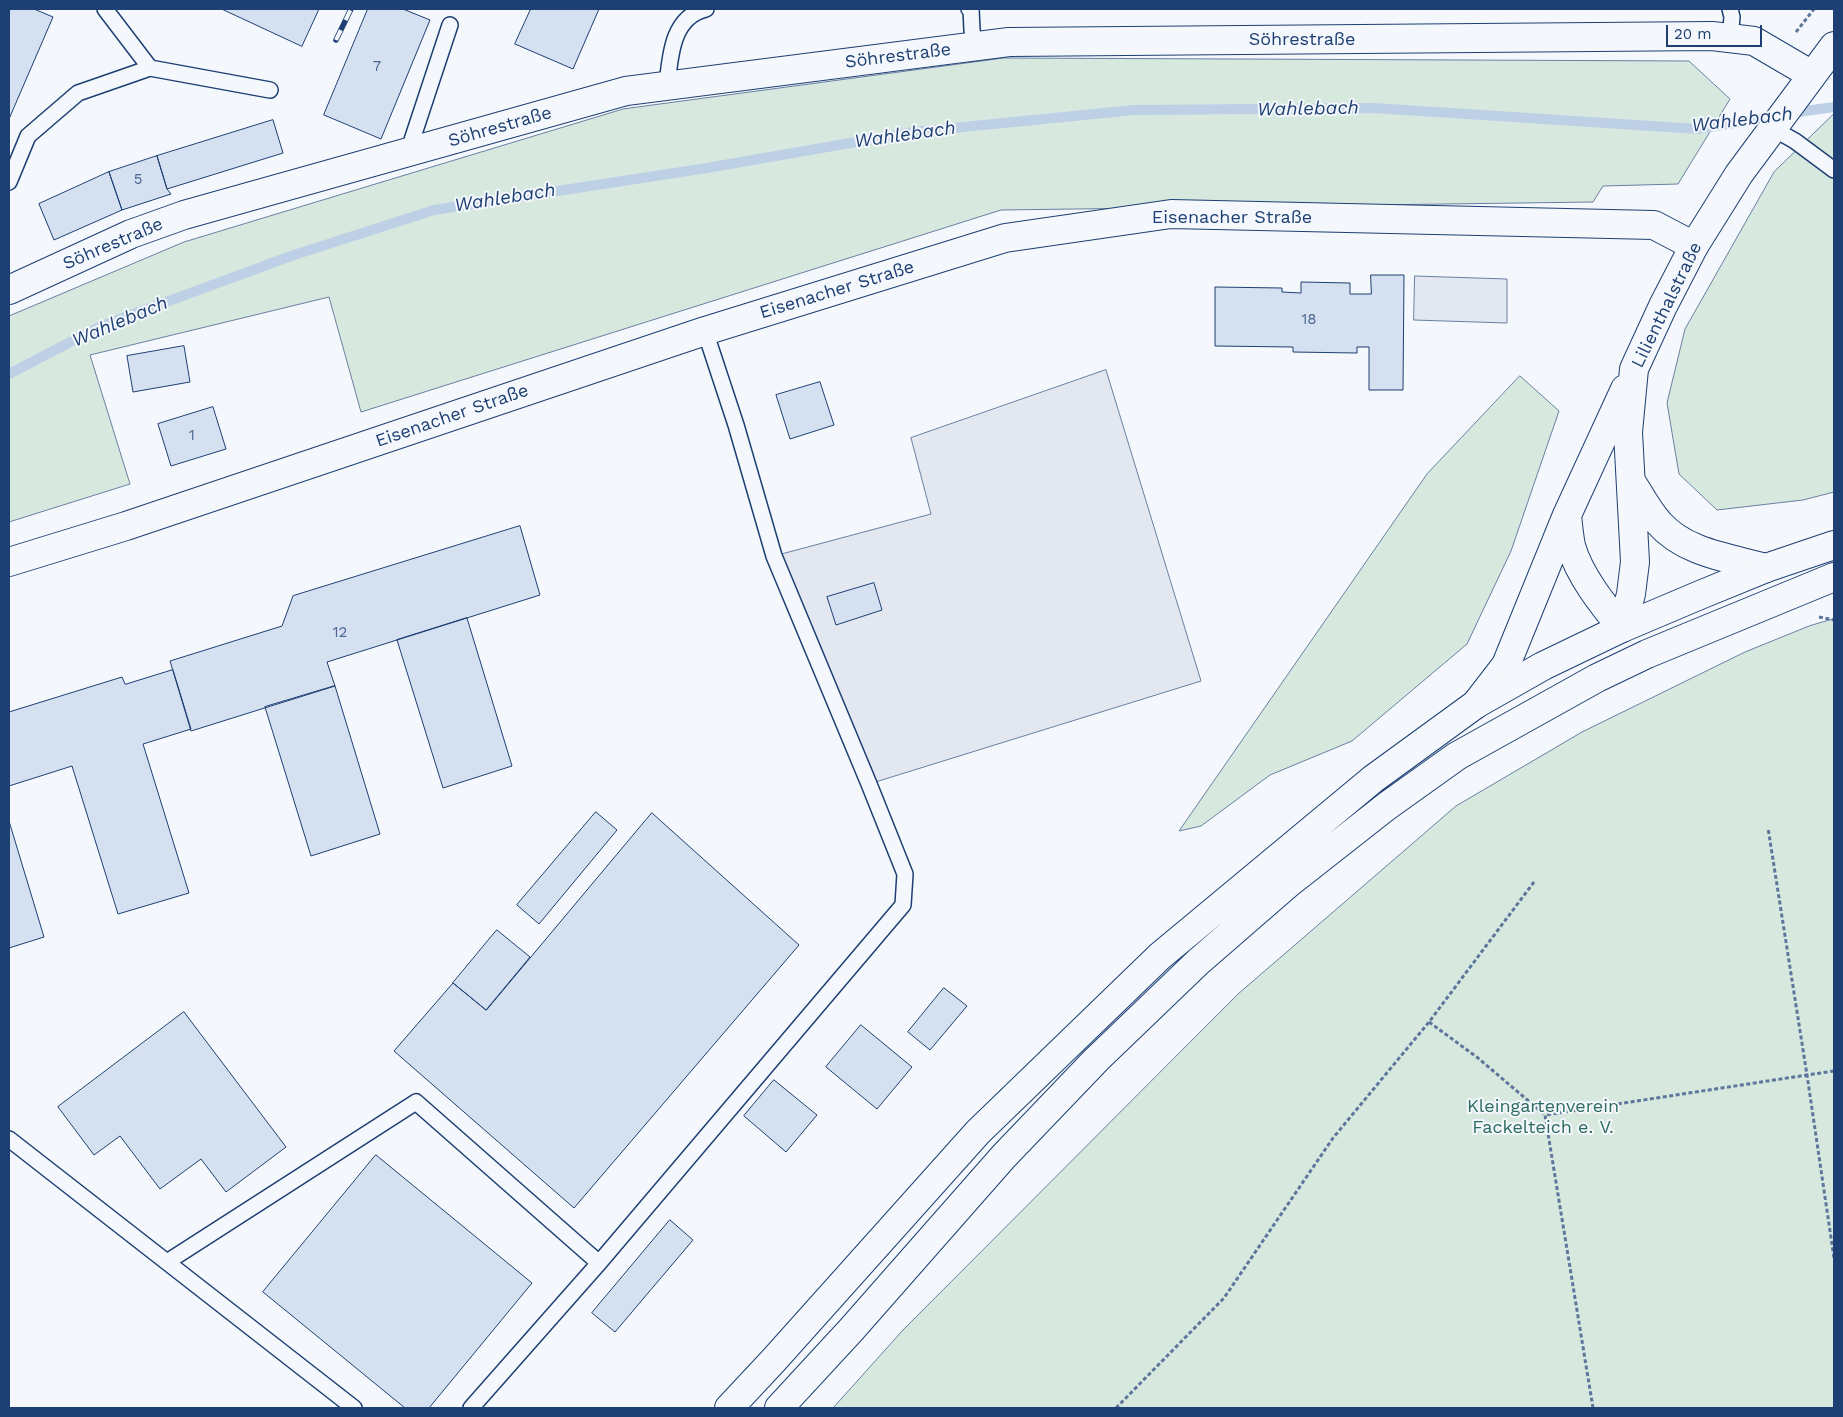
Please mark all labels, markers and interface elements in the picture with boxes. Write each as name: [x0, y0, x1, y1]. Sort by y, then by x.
scale bar: [1668, 15, 1764, 47]
text: 20 m: [1674, 25, 1712, 43]
street label: Söhrestraße: [1249, 29, 1355, 51]
street label: Söhrestraße: [844, 39, 952, 73]
house number: 7: [373, 58, 381, 76]
water label: Wahlebach: [1257, 97, 1359, 121]
street label: Söhrestraße: [446, 102, 554, 152]
water label: Wahlebach: [1690, 102, 1794, 138]
water label: Wahlebach: [853, 117, 957, 153]
house number: 5: [134, 171, 142, 189]
water label: Wahlebach: [453, 179, 557, 217]
street label: Eisenacher Straße: [1152, 207, 1312, 229]
street label: Söhrestraße: [60, 213, 166, 275]
street label: Lilienthalstraße: [1627, 239, 1707, 371]
street label: Eisenacher Straße: [757, 256, 917, 324]
water label: Wahlebach: [69, 292, 171, 352]
house number: 18: [1301, 311, 1317, 329]
street label: Eisenacher Straße: [373, 380, 531, 452]
house number: 1: [189, 427, 195, 445]
house number: 12: [333, 624, 347, 642]
park label: Kleingartenverein Fackelteich e. V.: [1467, 1096, 1619, 1138]

